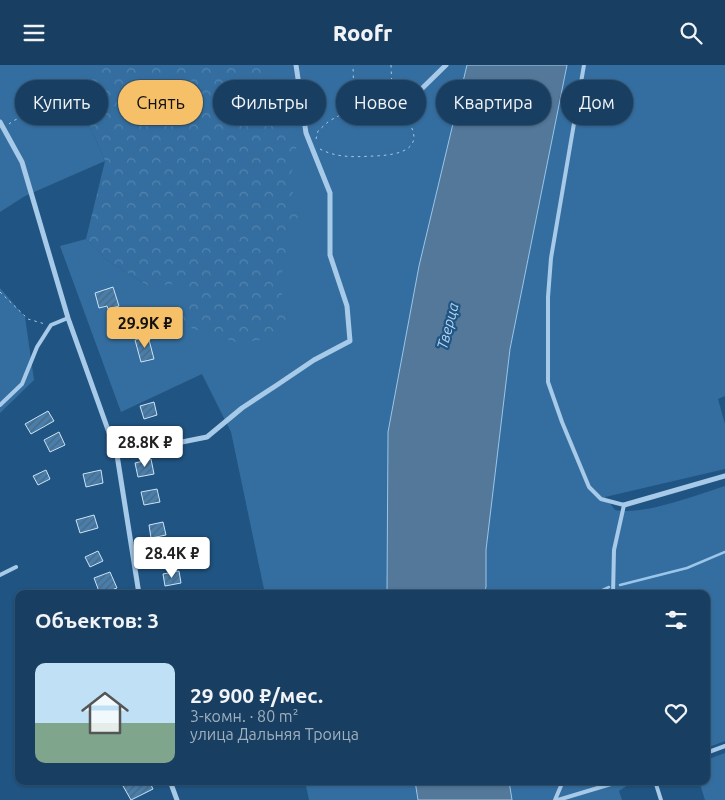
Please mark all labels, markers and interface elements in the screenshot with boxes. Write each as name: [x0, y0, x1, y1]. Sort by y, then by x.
icon: menu: [20, 19, 48, 47]
icon: search: [677, 19, 705, 47]
text: Roofr: [333, 20, 392, 45]
chip: Купить: [15, 80, 108, 125]
chip: Снять: [118, 80, 203, 125]
chip: Фильтры: [213, 80, 326, 125]
chip: Новое: [336, 80, 426, 125]
chip: Квартира: [436, 80, 551, 125]
chip: Дом: [561, 80, 633, 125]
water label: Тверца: [433, 301, 462, 351]
pin: 29.9K ₽: [99, 307, 191, 349]
text: 29.9K ₽: [118, 314, 172, 332]
pin: 28.8K ₽: [99, 425, 191, 468]
text: 28.8K ₽: [118, 433, 172, 451]
pin: 28.4K ₽: [126, 537, 218, 579]
text: 28.4K ₽: [145, 544, 199, 562]
icon: filters: [662, 606, 690, 634]
text: Объектов: 3: [35, 608, 159, 632]
icon: home: [75, 683, 135, 743]
text: 29 900 ₽/мес.: [190, 683, 323, 707]
icon: heart: [662, 699, 690, 727]
text: 3-комн. · 80 m²: [190, 707, 298, 725]
text: улица Дальняя Троица: [190, 725, 359, 743]

